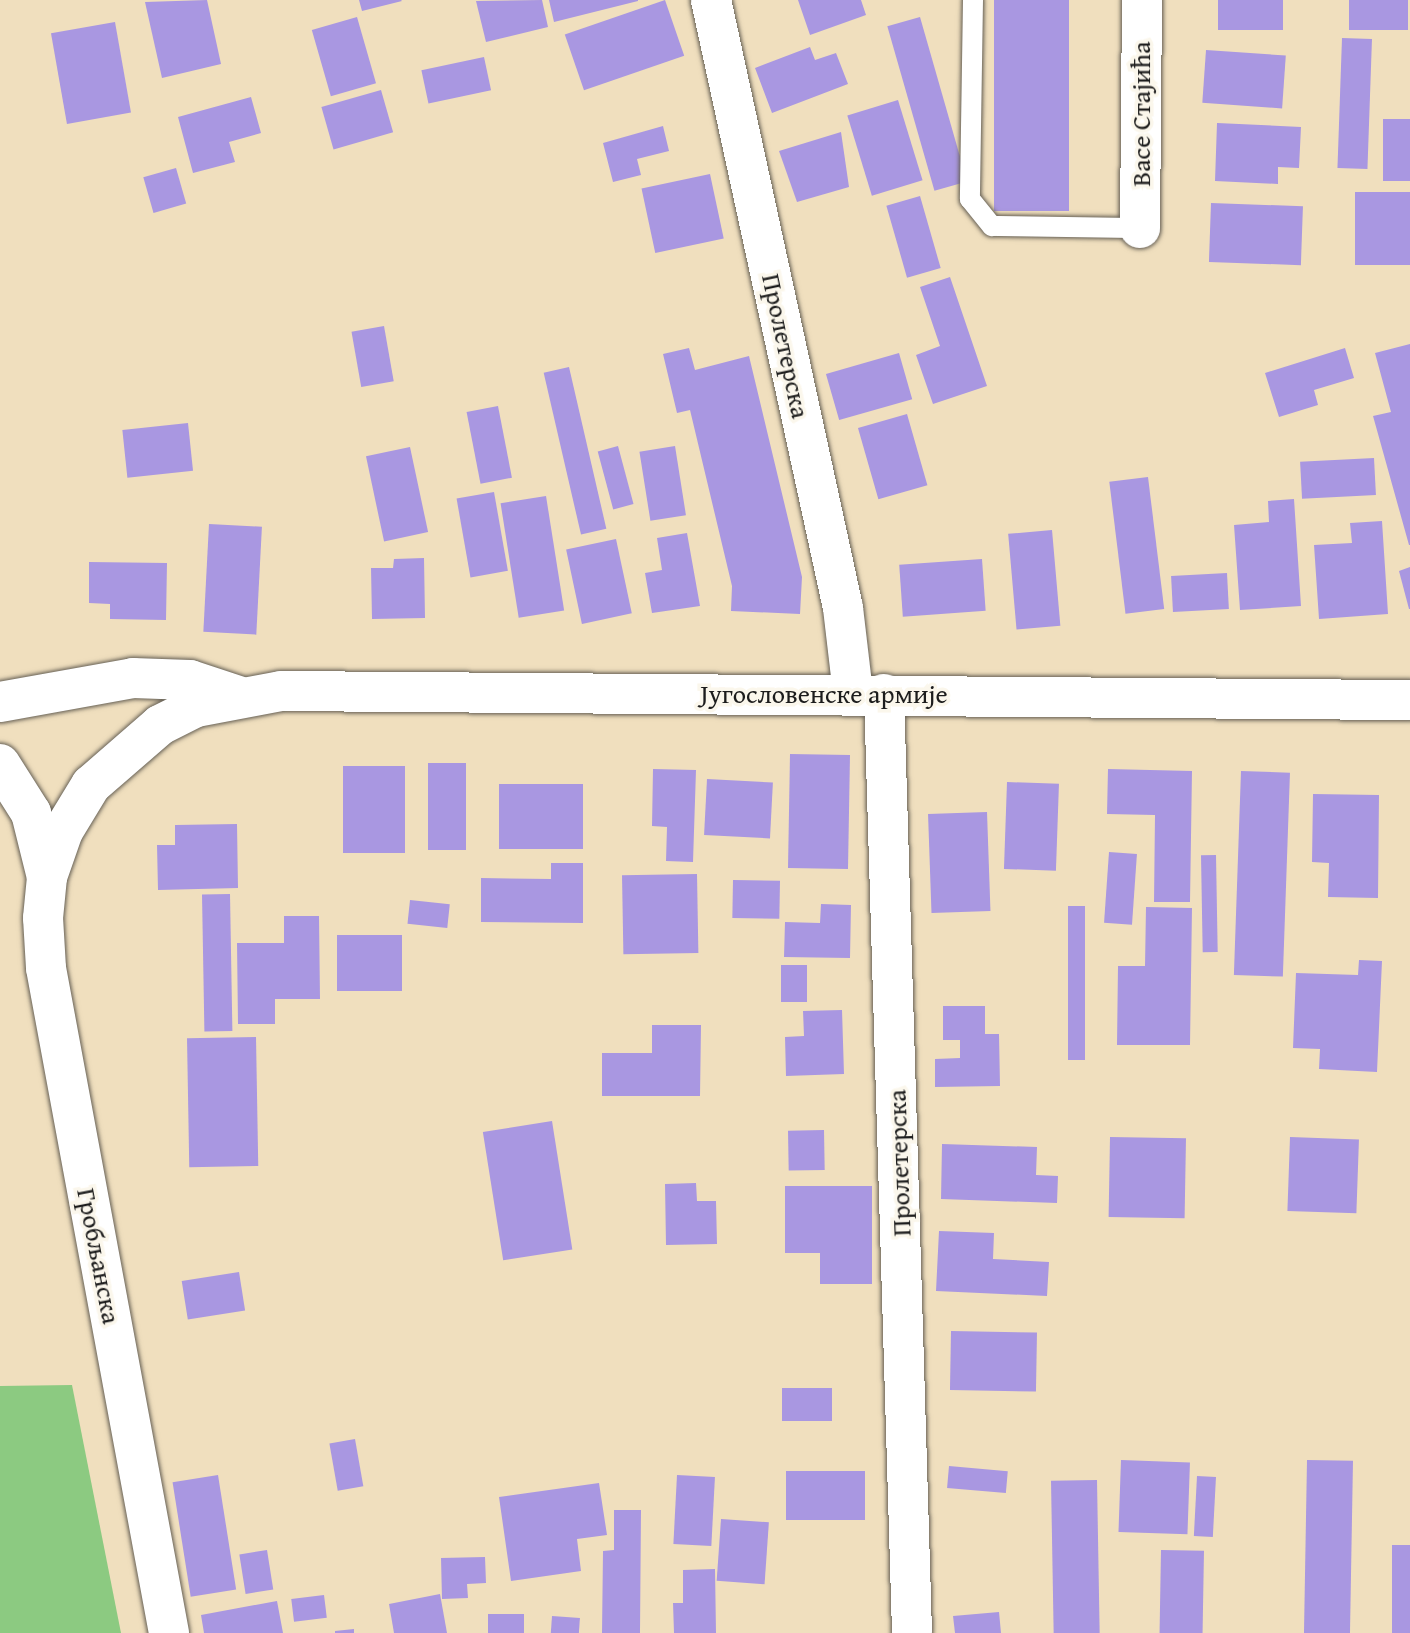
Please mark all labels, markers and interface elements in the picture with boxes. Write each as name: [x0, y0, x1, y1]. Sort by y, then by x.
street label: Васе Стајића: [1125, 41, 1157, 187]
street label: Пролетерска: [755, 271, 817, 421]
street label: Југословенске армије: [700, 678, 948, 710]
street label: Пролетерска: [881, 1089, 917, 1237]
street label: Гробљанска: [71, 1186, 127, 1326]

